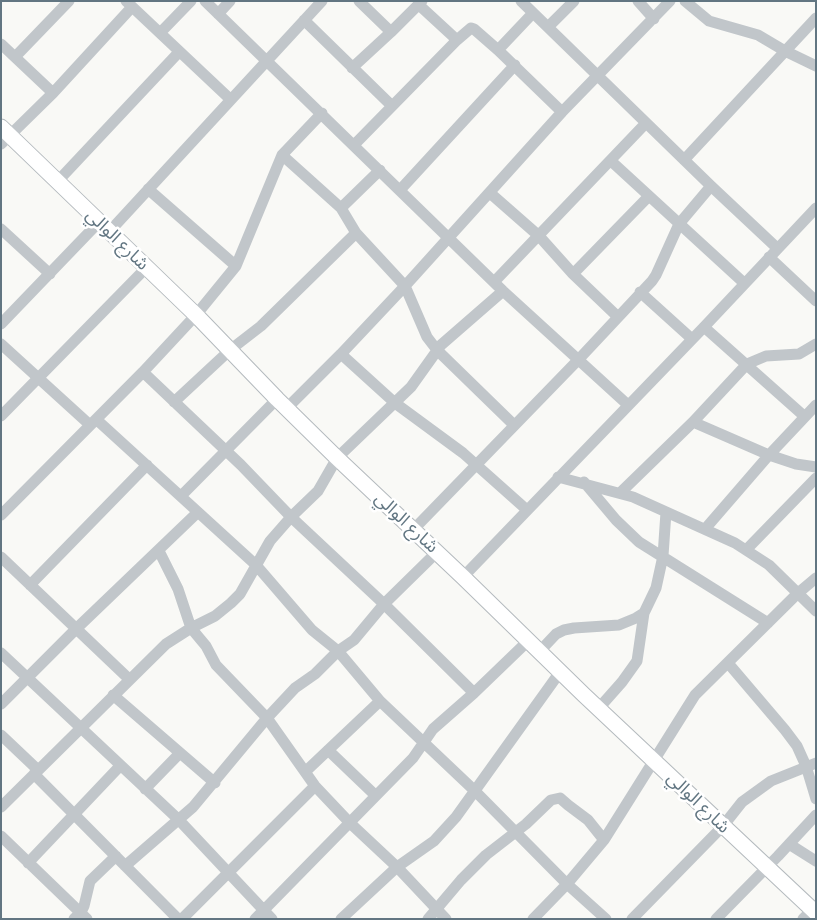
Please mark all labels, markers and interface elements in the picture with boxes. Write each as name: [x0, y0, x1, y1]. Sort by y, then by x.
street label: شارع الوالي: [81, 205, 153, 275]
street label: شارع الوالي: [370, 488, 442, 558]
street label: شارع الوالي: [662, 768, 734, 838]

